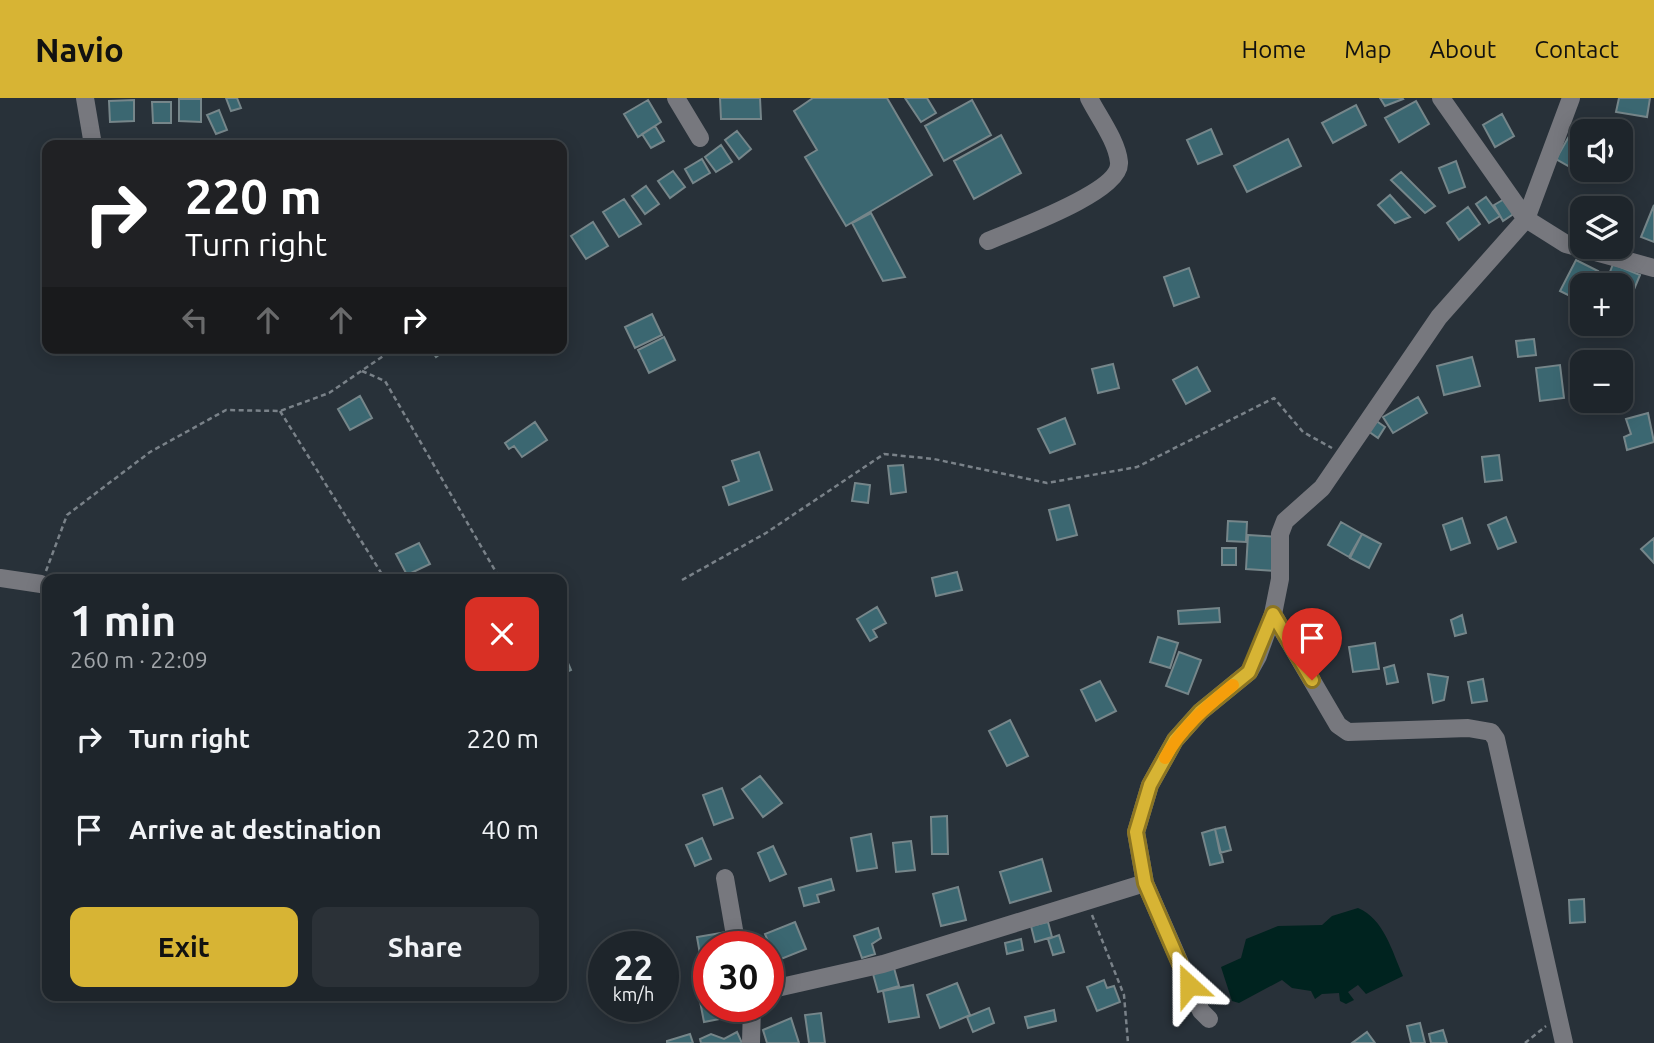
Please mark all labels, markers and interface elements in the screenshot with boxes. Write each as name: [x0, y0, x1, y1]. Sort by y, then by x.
text: Navio: [35, 31, 124, 68]
text: Home: [1241, 36, 1306, 63]
text: Map: [1344, 36, 1391, 63]
text: About: [1429, 36, 1496, 63]
text: Contact: [1534, 36, 1619, 63]
map controls: [1570, 119, 1633, 413]
button: sound: [1570, 119, 1633, 182]
icon: right: [70, 168, 161, 259]
text: 220 m: [185, 168, 322, 223]
button: layers: [1570, 196, 1633, 259]
text: Turn right: [185, 226, 327, 262]
button: +: [1570, 273, 1633, 336]
icon: left: [176, 301, 214, 339]
icon: ahead: [249, 301, 287, 339]
icon: ahead: [322, 301, 360, 339]
icon: right: [395, 301, 433, 339]
button: −: [1570, 350, 1633, 413]
text: 1 min: [70, 597, 176, 644]
button: close: [465, 597, 539, 671]
pin: [1282, 608, 1342, 680]
icon: arrive: [1293, 619, 1331, 657]
text: 260 m · 22:09: [70, 647, 208, 672]
icon: right: [70, 720, 108, 758]
text: Turn right: [129, 724, 250, 753]
text: 220 m: [467, 724, 539, 753]
icon: arrive: [70, 811, 108, 849]
text: Arrive at destination: [129, 815, 382, 844]
text: 40 m: [481, 815, 539, 844]
button: Exit: [70, 907, 298, 987]
button: Share: [312, 907, 539, 987]
speed limit sign: 30: [693, 931, 784, 1022]
text: 22: [614, 947, 653, 987]
position arrow: [1152, 948, 1226, 1022]
text: km/h: [613, 984, 654, 1004]

